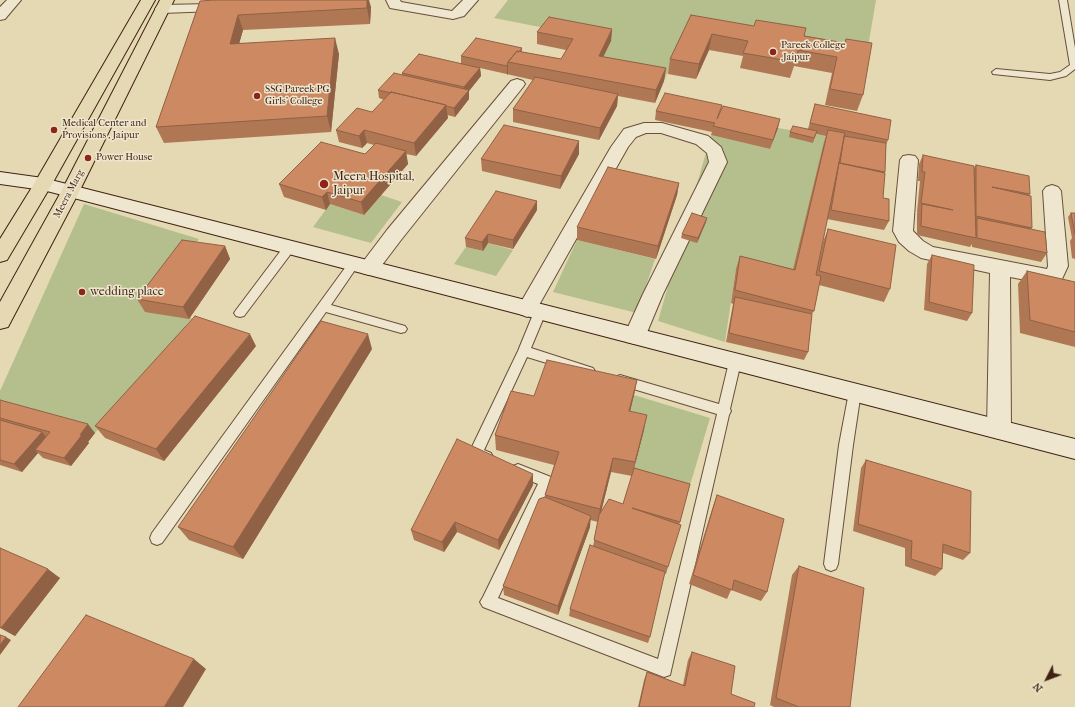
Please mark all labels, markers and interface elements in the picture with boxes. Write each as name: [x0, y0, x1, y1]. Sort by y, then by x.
place label: Pareek College ,Jaipur: [781, 40, 845, 64]
marker: Pareek College ,Jaipur: [768, 47, 778, 57]
place label: SSG Pareek PG Girls' College: [265, 84, 330, 108]
marker: SSG Pareek PG Girls' College: [252, 91, 262, 101]
place label: Medical Center and Provisions , Jaipur: [62, 118, 146, 142]
marker: Medical Center and Provisions , Jaipur: [49, 125, 59, 135]
place label: Power House: [96, 152, 152, 164]
marker: Power House: [83, 153, 93, 163]
street label: Meera Marg: [51, 168, 87, 220]
place label: Meera Hospital, Jaipur: [333, 170, 414, 198]
marker: Meera Hospital, Jaipur: [318, 178, 330, 190]
place label: wedding place: [90, 285, 164, 299]
marker: wedding place: [77, 287, 87, 297]
north arrow: [1027, 659, 1067, 699]
text: N: [1030, 680, 1045, 695]

